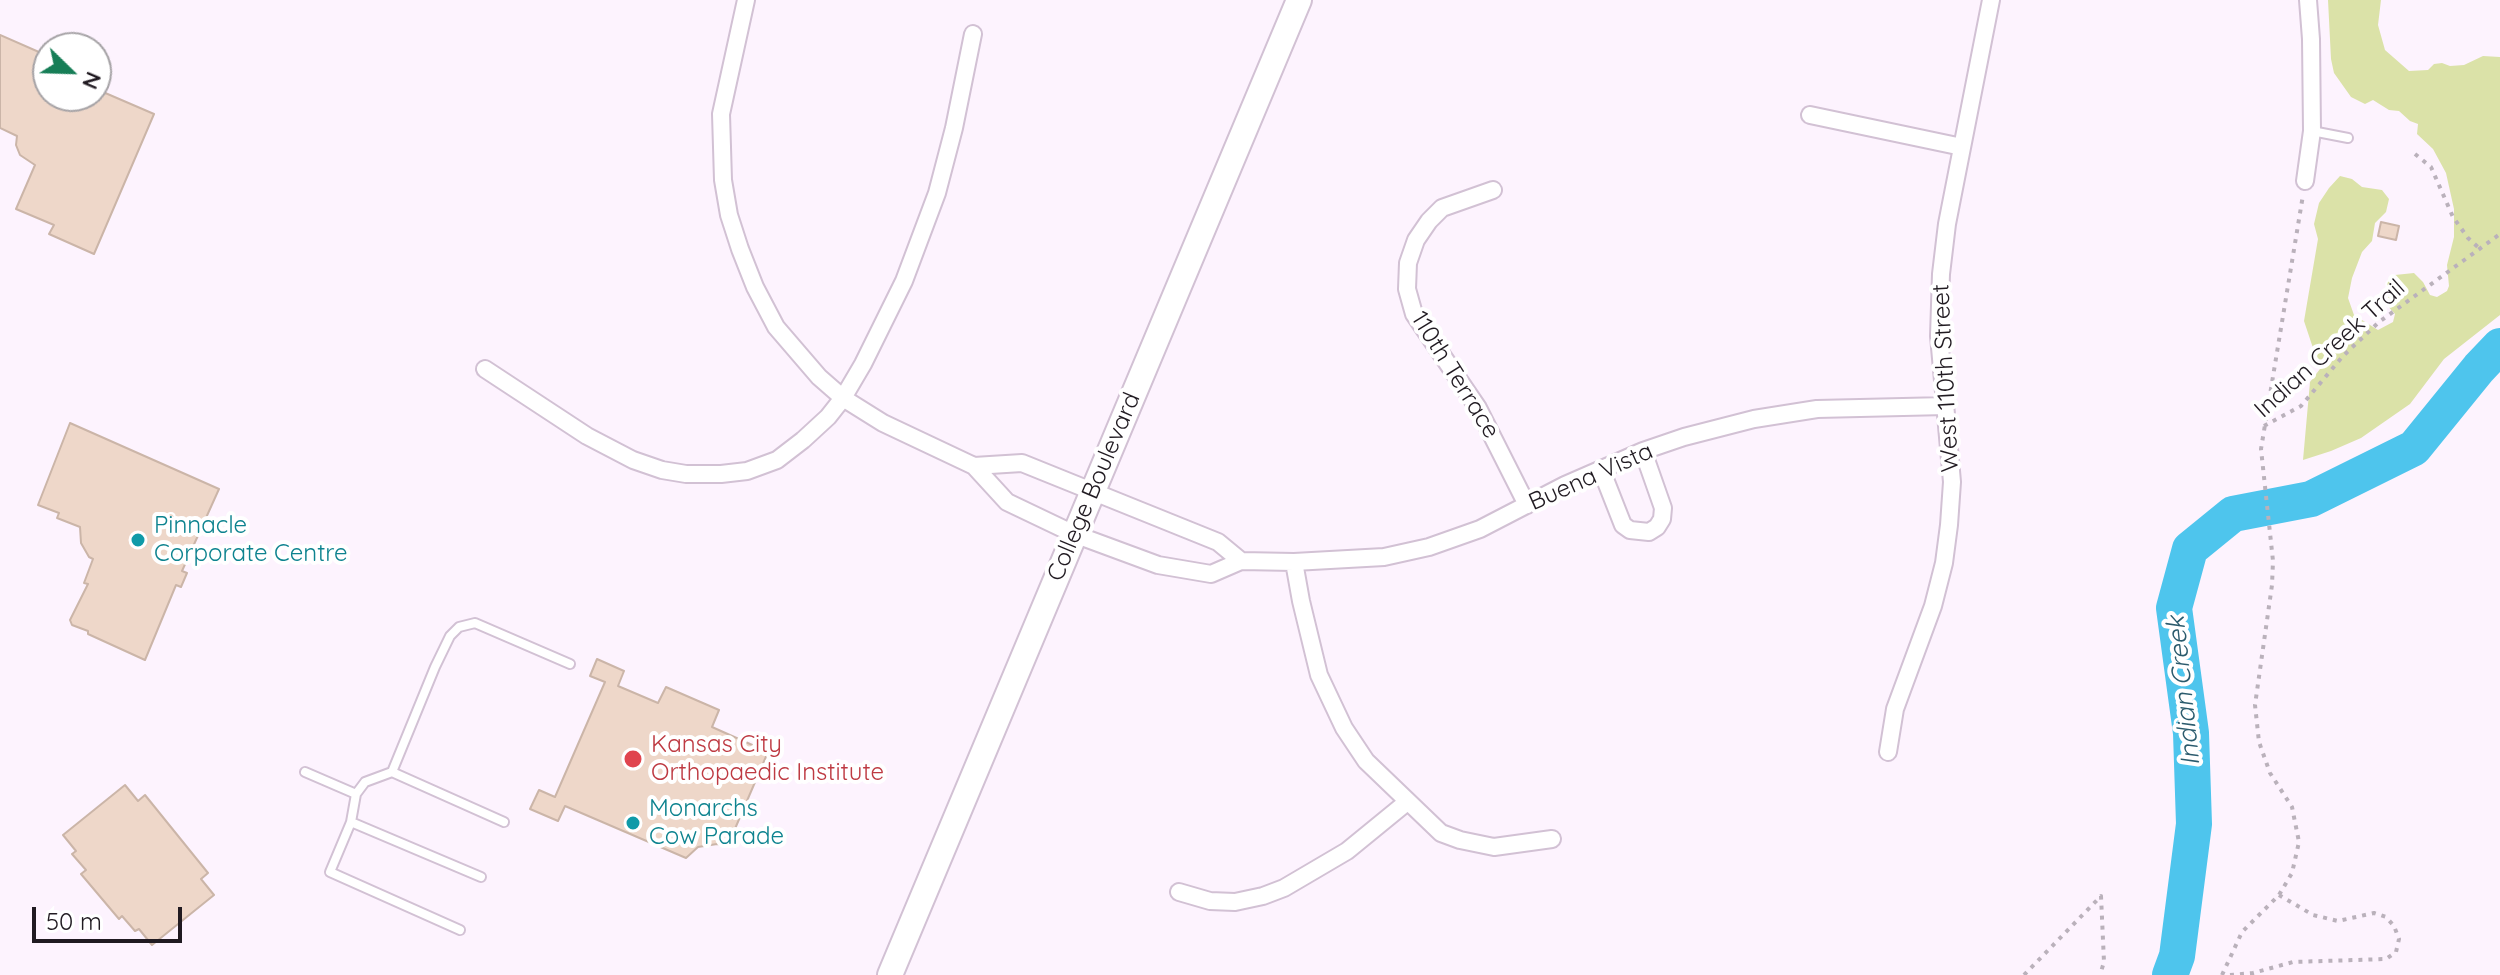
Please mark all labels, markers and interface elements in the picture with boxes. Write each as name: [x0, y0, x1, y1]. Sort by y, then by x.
north arrow: [32, 32, 112, 112]
text: N: [76, 68, 108, 94]
street label: Indian Creek Trail: [2249, 274, 2411, 424]
street label: West 110th Street: [1927, 283, 1965, 473]
street label: 110th Terrace: [1405, 306, 1505, 444]
street label: College Boulevard: [1041, 388, 1147, 586]
street label: Buena Vista: [1524, 437, 1658, 517]
place label: Pinnacle Corporate Centre: [154, 512, 348, 568]
marker: Pinnacle Corporate Centre: [129, 531, 147, 549]
water label: Indian Creek: [2161, 615, 2207, 767]
place label: Kansas City Orthopaedic Institute: [651, 731, 884, 787]
marker: Kansas City Orthopaedic Institute: [622, 748, 644, 770]
place label: Monarchs Cow Parade: [649, 795, 784, 851]
marker: Monarchs Cow Parade: [624, 814, 642, 832]
scale bar: [36, 891, 186, 941]
text: 50 m: [46, 906, 102, 936]

